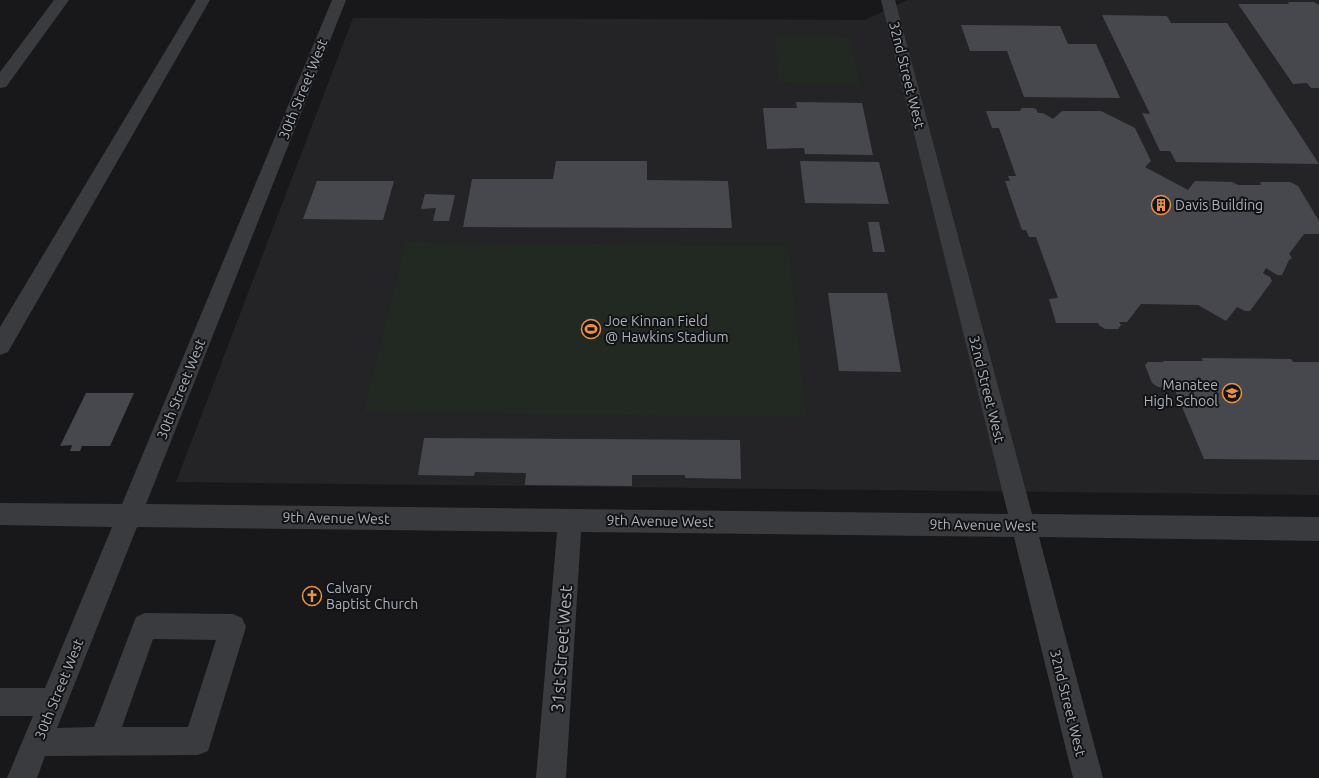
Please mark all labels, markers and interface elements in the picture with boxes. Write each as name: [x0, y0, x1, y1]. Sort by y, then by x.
street label: 32nd Street West: [886, 20, 928, 131]
street label: 30th Street West: [276, 36, 331, 142]
building icon: Davis Building: [1150, 194, 1172, 216]
place label: Davis Building: [1175, 197, 1263, 213]
place label: Joe Kinnan Field @ Hawkins Stadium: [605, 313, 729, 345]
sports icon: Joe Kinnan Field @ Hawkins Stadium: [580, 318, 602, 340]
street label: 32nd Street West: [966, 334, 1008, 445]
street label: 30th Street West: [154, 336, 209, 442]
place label: Manatee High School: [1144, 377, 1218, 409]
school or university icon: Manatee High School: [1221, 382, 1243, 404]
street label: 9th Avenue West: [282, 509, 390, 527]
street label: 9th Avenue West: [606, 512, 714, 530]
street label: 9th Avenue West: [929, 516, 1037, 534]
place label: Calvary Baptist Church: [326, 580, 418, 612]
street label: 31st Street West: [547, 584, 575, 713]
church icon: Calvary Baptist Church: [301, 585, 323, 607]
street label: 30th Street West: [32, 636, 87, 742]
street label: 32nd Street West: [1047, 648, 1089, 759]

